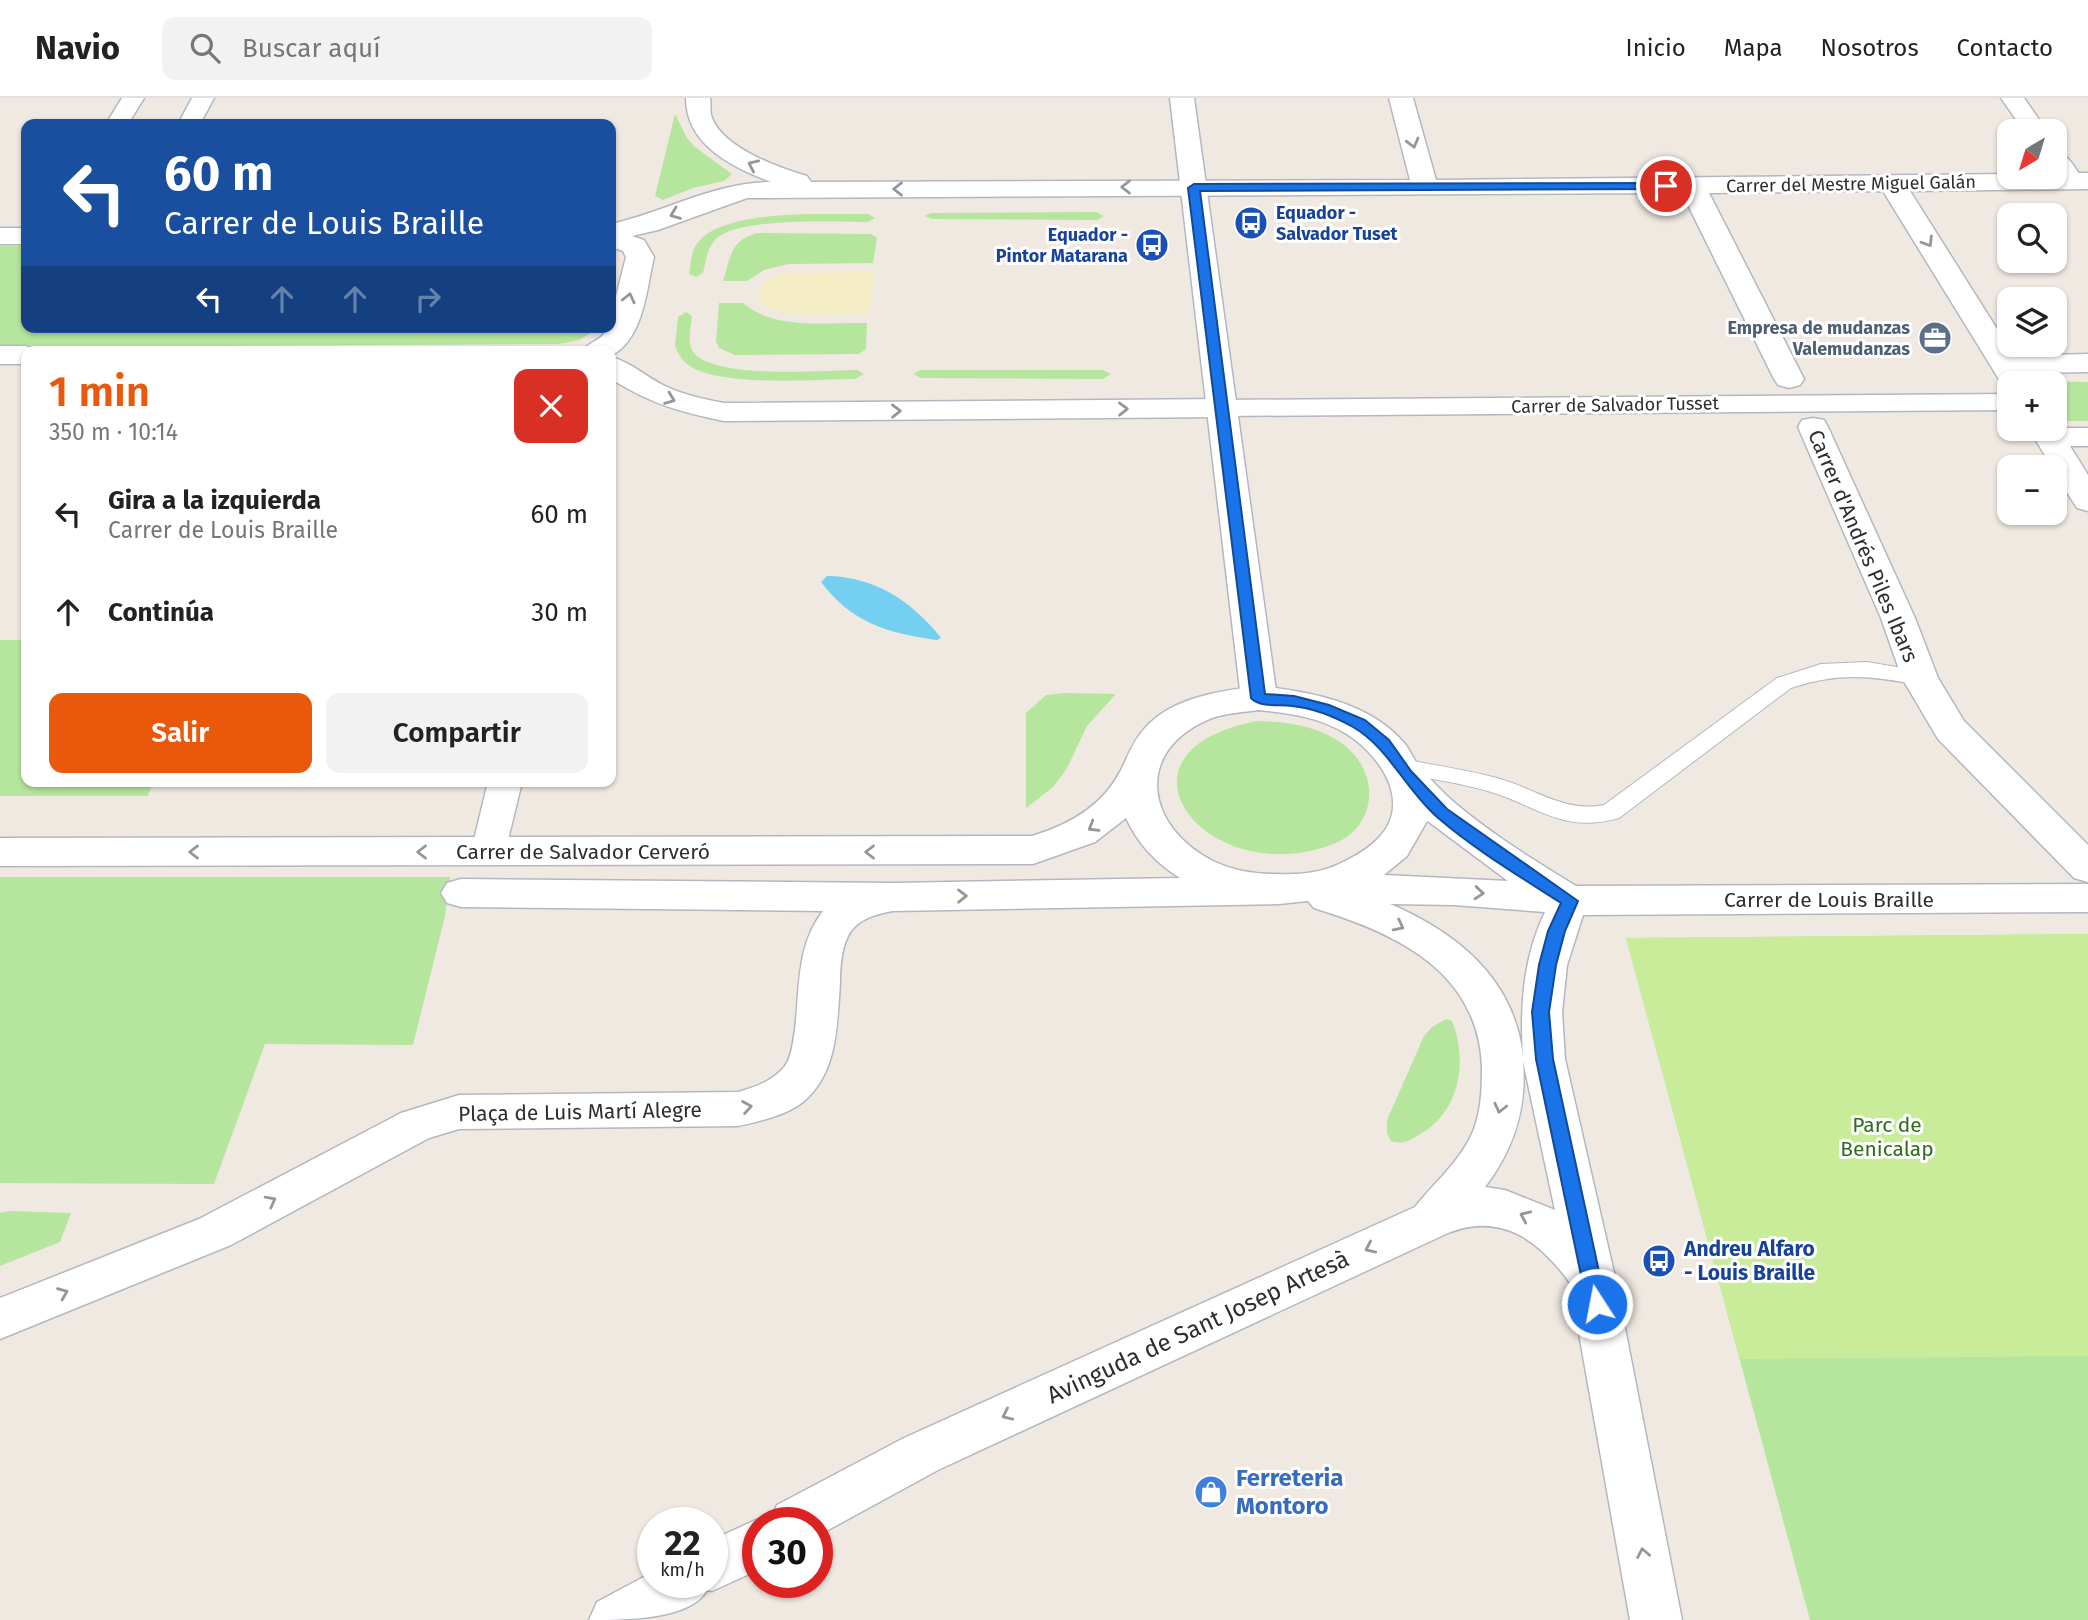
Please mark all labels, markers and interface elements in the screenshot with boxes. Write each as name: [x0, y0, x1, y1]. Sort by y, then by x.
search box: [162, 17, 652, 80]
text: Navio: [35, 28, 120, 68]
icon: search: [186, 29, 224, 67]
text: Buscar aquí: [242, 33, 380, 64]
text: Inicio: [1626, 34, 1686, 62]
text: Mapa: [1724, 34, 1783, 62]
text: Nosotros: [1821, 34, 1919, 62]
text: Contacto: [1957, 34, 2053, 62]
north arrow: [1997, 119, 2067, 189]
map controls: [1997, 119, 2067, 525]
one-way arrow: [1405, 137, 1419, 149]
text: 60 m: [164, 144, 273, 203]
icon: left: [49, 147, 140, 238]
pin: [1636, 156, 1696, 216]
one-way arrow: [748, 159, 760, 173]
icon: arrive: [1647, 167, 1685, 205]
street label: Carrer del Mestre Miguel Galán: [1726, 171, 1976, 197]
one-way arrow: [1120, 180, 1131, 195]
one-way arrow: [892, 181, 903, 197]
place label: Equador - Salvador Tuset: [1276, 202, 1399, 245]
button: search: [1997, 203, 2067, 273]
text: Carrer de Louis Braille: [164, 204, 484, 242]
bus stop icon: Equador - Salvador Tuset: [1232, 204, 1270, 242]
one-way arrow: [669, 205, 681, 219]
place label: Equador - Pintor Matarana: [996, 224, 1128, 267]
bus stop icon: Equador - Pintor Matarana: [1133, 226, 1171, 264]
one-way arrow: [1920, 234, 1933, 247]
icon: left: [190, 280, 228, 318]
icon: ahead: [263, 280, 301, 318]
icon: ahead: [336, 280, 374, 318]
icon: right: [409, 280, 447, 318]
button: layers: [1997, 287, 2067, 357]
one-way arrow: [620, 292, 635, 304]
place label: Empresa de mudanzas Valemudanzas: [1728, 317, 1910, 360]
office icon: Empresa de mudanzas Valemudanzas: [1916, 319, 1954, 357]
text: 1 min: [49, 367, 150, 417]
button: close: [514, 369, 588, 443]
button: +: [1997, 371, 2067, 441]
one-way arrow: [664, 390, 676, 404]
street label: Carrer de Salvador Tusset: [1511, 392, 1720, 418]
one-way arrow: [1119, 401, 1129, 417]
one-way arrow: [891, 403, 902, 419]
text: 350 m · 10:14: [49, 418, 178, 446]
street label: Carrer d'Andrés Piles Ibars: [1802, 426, 1924, 666]
button: −: [1997, 455, 2067, 525]
text: Gira a la izquierda: [108, 485, 321, 516]
icon: left: [49, 495, 87, 533]
text: 60 m: [530, 499, 588, 530]
text: Carrer de Louis Braille: [108, 516, 338, 544]
icon: ahead: [49, 593, 87, 631]
text: Continúa: [108, 597, 214, 628]
text: 30 m: [531, 597, 588, 628]
button: Salir: [49, 693, 312, 773]
button: Compartir: [326, 693, 588, 773]
one-way arrow: [1087, 819, 1100, 832]
street label: Carrer de Salvador Cerveró: [456, 839, 710, 865]
one-way arrow: [189, 844, 199, 860]
one-way arrow: [416, 844, 427, 860]
one-way arrow: [864, 844, 875, 860]
one-way arrow: [1474, 885, 1485, 900]
street label: Carrer de Louis Braille: [1724, 887, 1934, 913]
one-way arrow: [957, 888, 967, 904]
one-way arrow: [1392, 917, 1404, 931]
street label: Plaça de Luis Martí Alegre: [458, 1097, 702, 1127]
one-way arrow: [741, 1100, 753, 1115]
one-way arrow: [1494, 1102, 1509, 1114]
park label: Parc de Benicalap: [1840, 1112, 1934, 1162]
one-way arrow: [263, 1195, 276, 1209]
one-way arrow: [1519, 1210, 1532, 1224]
place label: Andreu Alfaro - Louis Braille: [1683, 1236, 1816, 1286]
one-way arrow: [1364, 1240, 1377, 1254]
bus stop icon: Andreu Alfaro - Louis Braille: [1640, 1242, 1678, 1280]
street label: Avinguda de Sant Josep Artesà: [1043, 1245, 1353, 1409]
position arrow: [1560, 1267, 1634, 1341]
one-way arrow: [57, 1288, 69, 1302]
one-way arrow: [1002, 1407, 1014, 1421]
place label: Ferreteria Montoro: [1236, 1464, 1344, 1520]
shop icon: Ferreteria Montoro: [1192, 1473, 1230, 1511]
speed limit sign: 30: [742, 1507, 833, 1598]
text: 22: [664, 1522, 701, 1564]
one-way arrow: [1636, 1547, 1651, 1559]
text: km/h: [660, 1559, 705, 1581]

